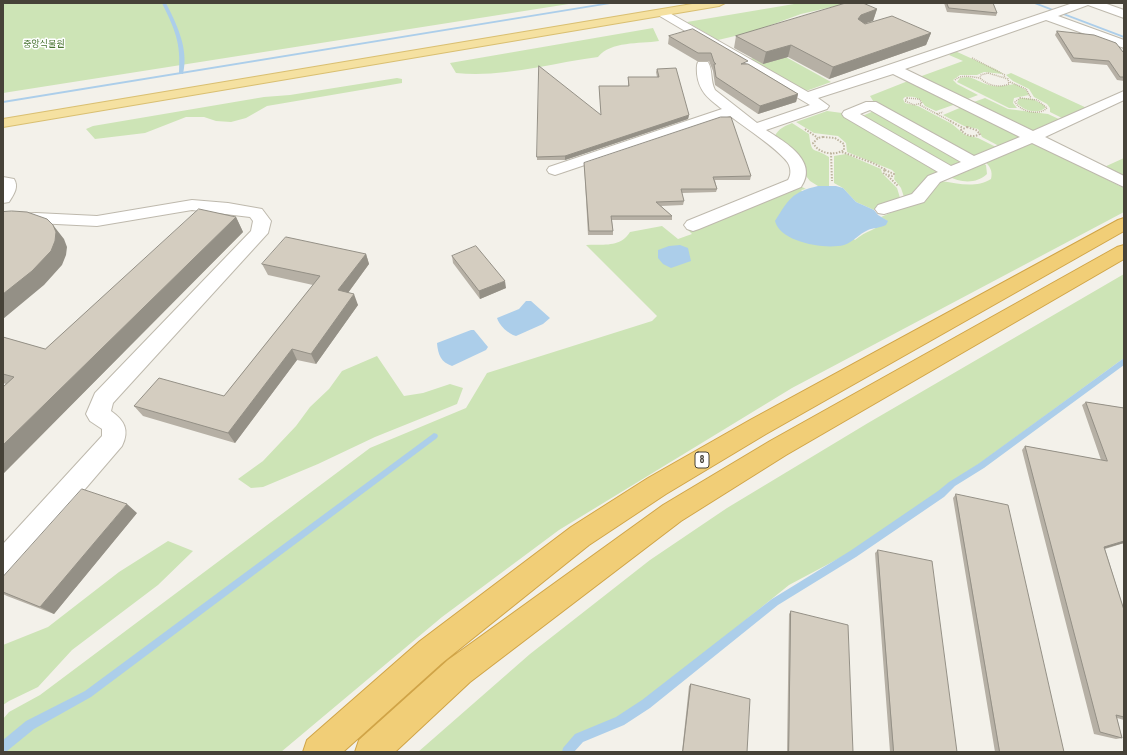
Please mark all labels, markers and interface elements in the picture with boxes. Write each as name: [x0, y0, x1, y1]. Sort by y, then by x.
park label: 중앙식물원: [23, 40, 65, 50]
road number: 8: [695, 452, 709, 468]

